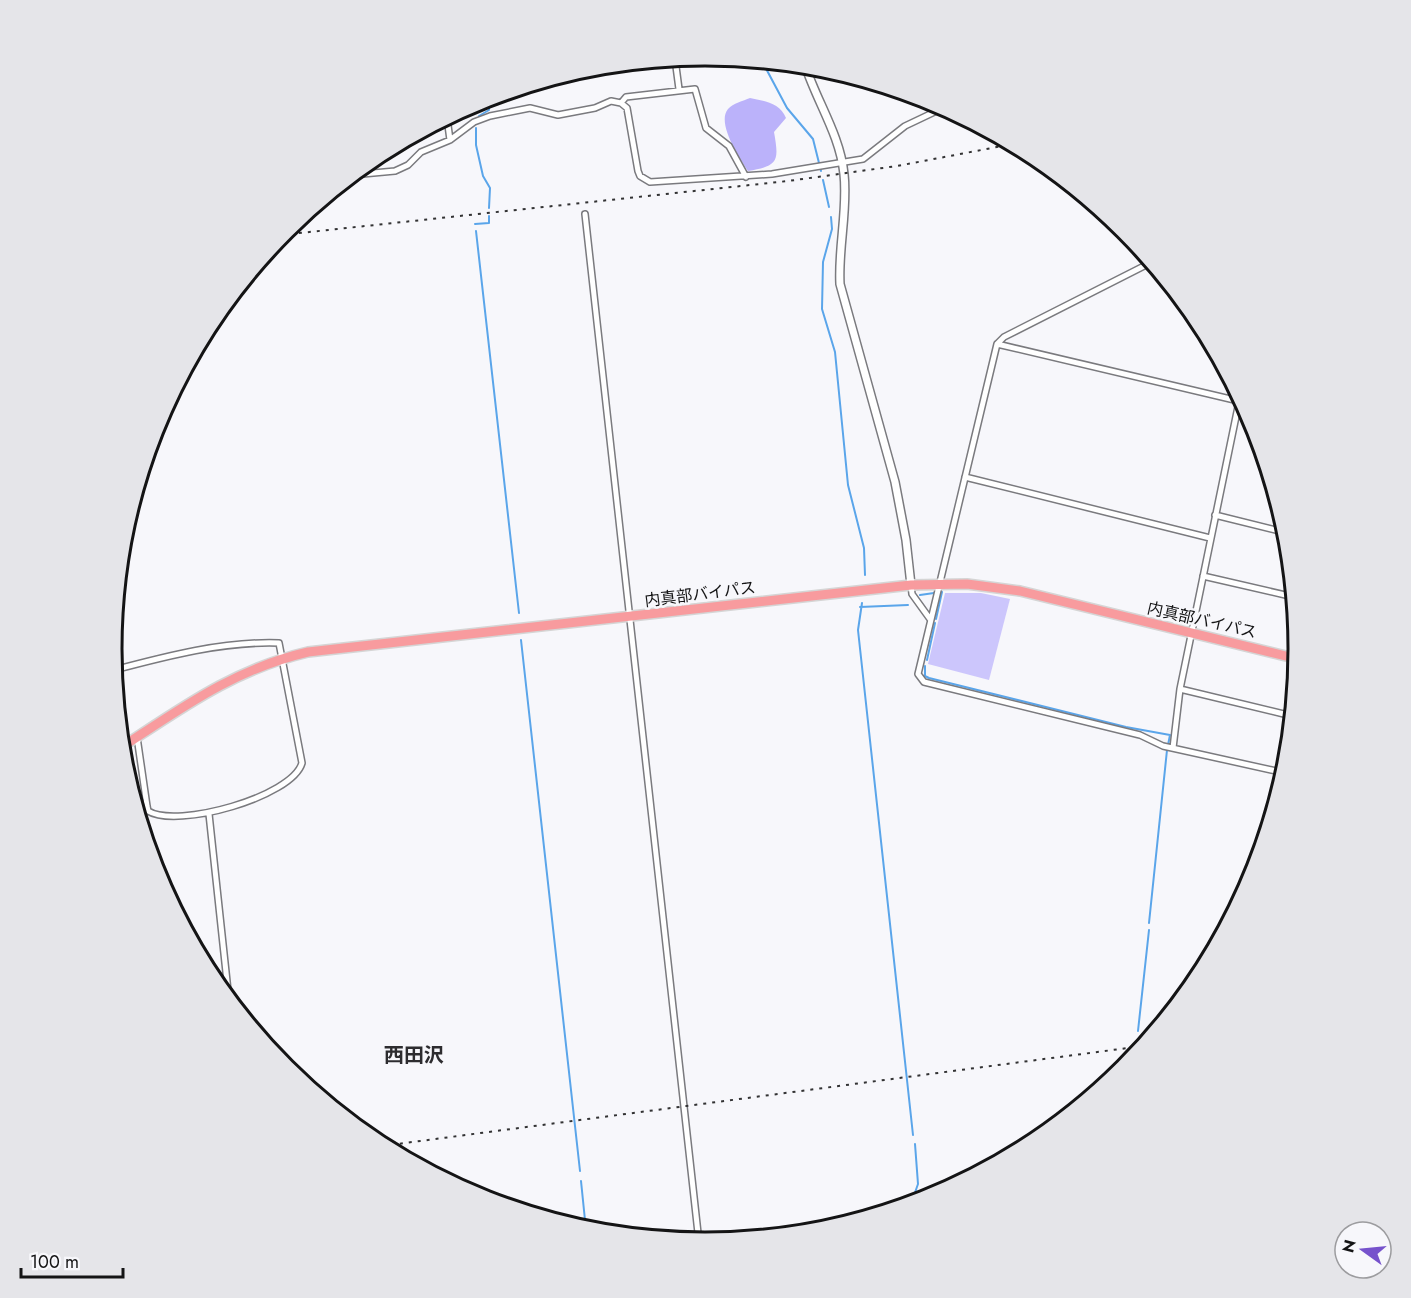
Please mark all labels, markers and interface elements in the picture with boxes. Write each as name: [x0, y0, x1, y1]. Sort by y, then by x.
street label: 内真部バイパス: [643, 576, 757, 612]
street label: 内真部バイパス: [1145, 596, 1259, 644]
district label: 西田沢: [384, 1041, 444, 1070]
north arrow: [1333, 1220, 1393, 1280]
text: N: [1336, 1237, 1362, 1255]
scale bar: [21, 1241, 123, 1279]
text: 100 m: [30, 1249, 79, 1275]

